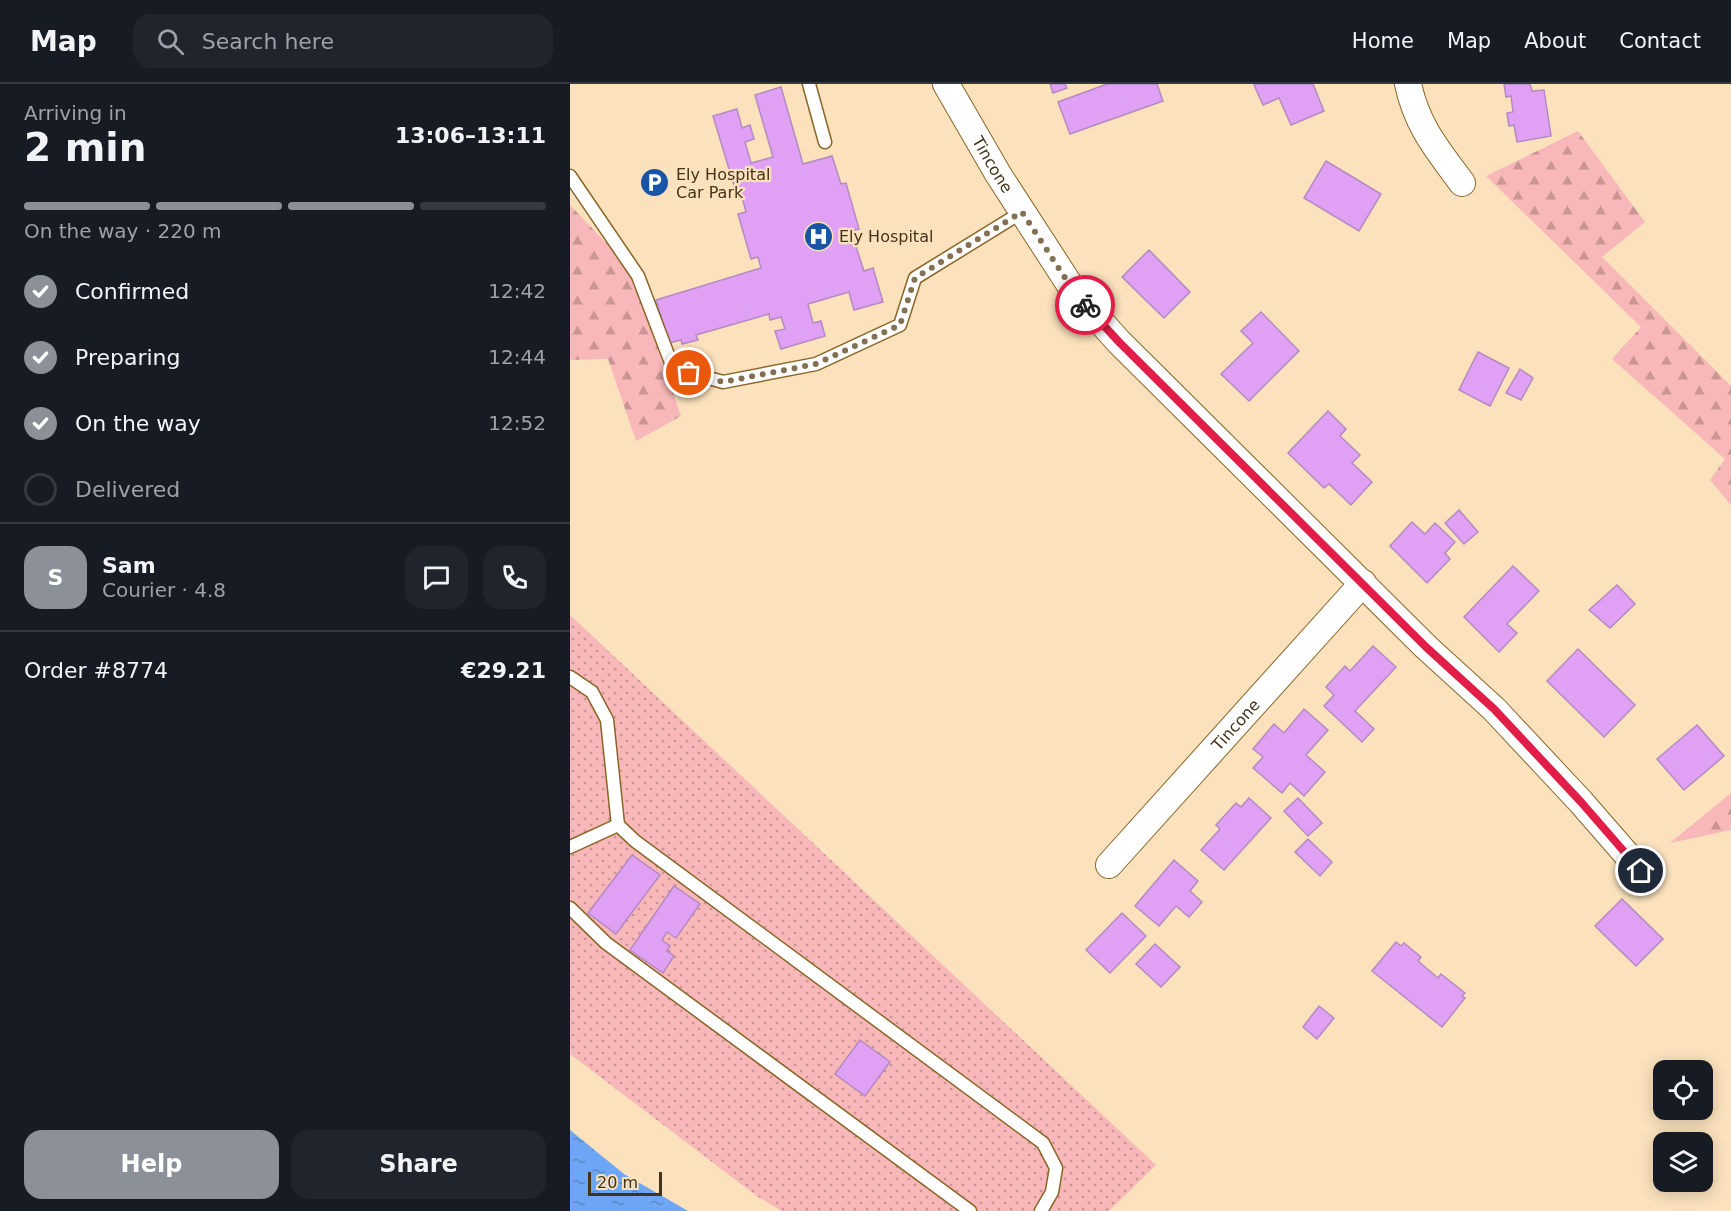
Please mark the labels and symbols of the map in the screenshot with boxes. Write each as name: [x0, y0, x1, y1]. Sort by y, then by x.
street label: Tincone: [968, 132, 1017, 196]
place label: Ely Hospital Car Park: [676, 165, 770, 202]
parking icon: Ely Hospital Car Park: [639, 167, 671, 199]
hospital icon: Ely Hospital: [802, 220, 834, 252]
place label: Ely Hospital: [839, 227, 933, 246]
courier: [1055, 275, 1115, 335]
pin: [663, 347, 714, 398]
street label: Tincone: [1207, 695, 1264, 755]
pin: [1615, 845, 1666, 896]
scale bar: [588, 1169, 662, 1196]

